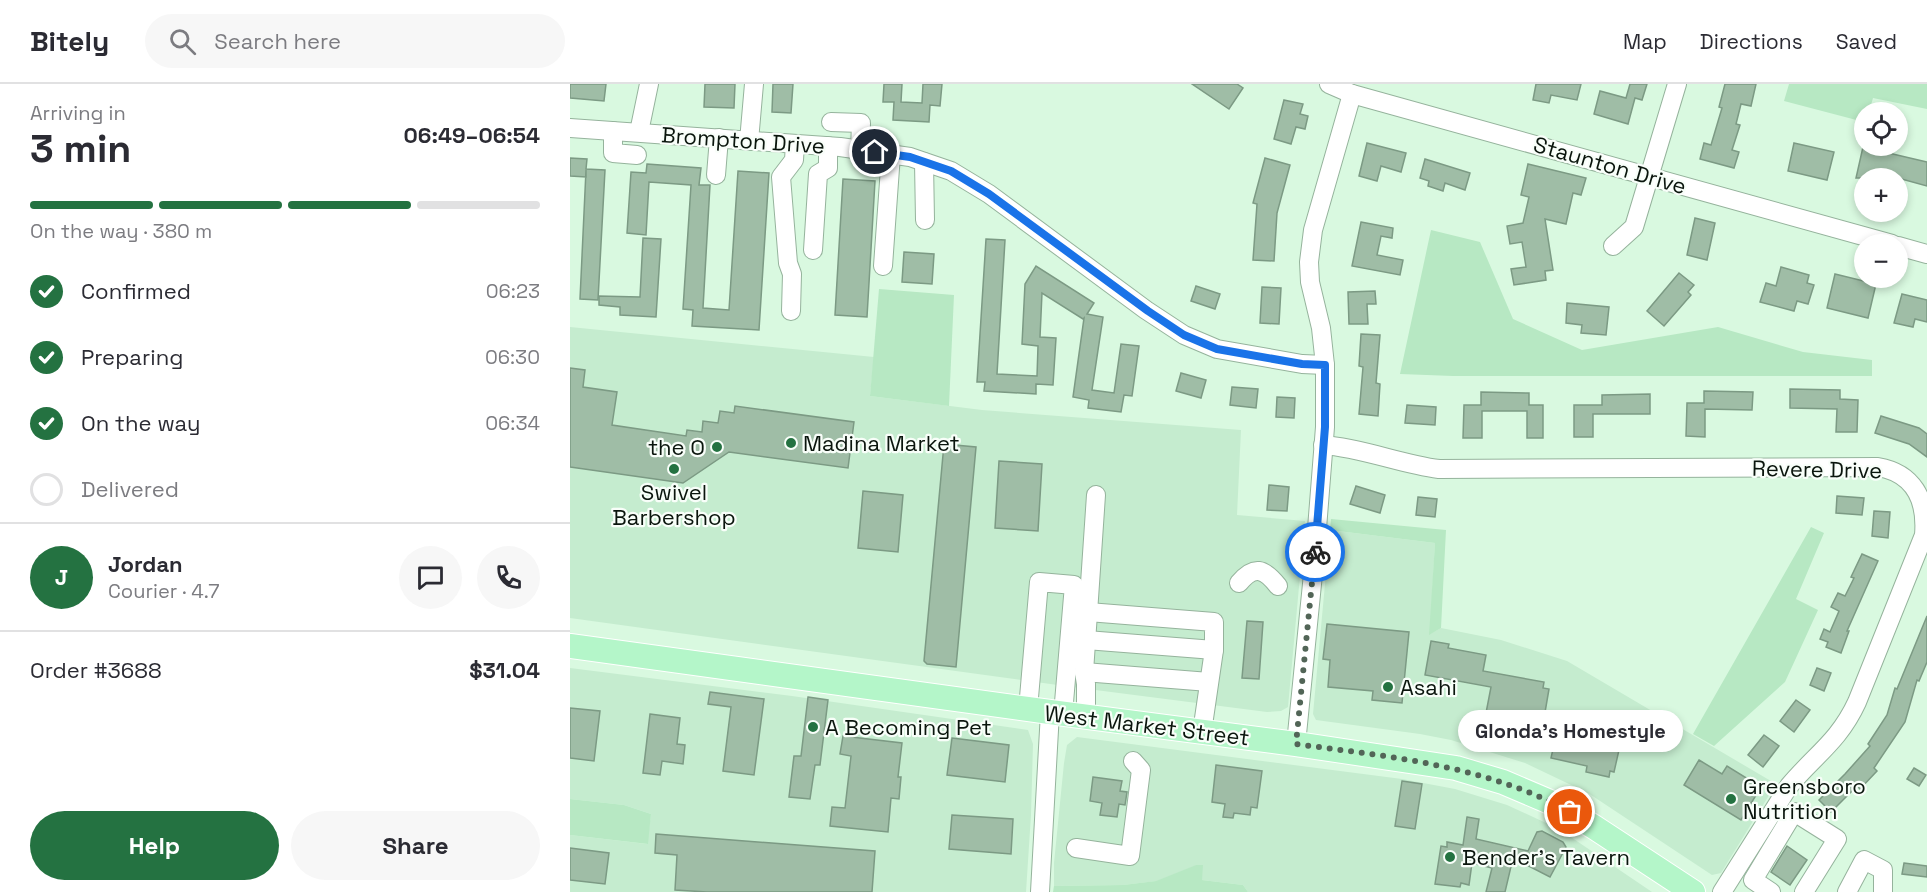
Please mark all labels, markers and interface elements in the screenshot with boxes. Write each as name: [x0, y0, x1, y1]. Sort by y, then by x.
search box: [145, 14, 565, 68]
text: Bitely: [30, 23, 109, 59]
icon: search: [166, 25, 199, 58]
text: Search here: [214, 27, 341, 55]
text: Map: [1623, 28, 1667, 55]
text: Directions: [1700, 28, 1803, 55]
text: Saved: [1836, 28, 1897, 55]
text: Arriving in: [30, 100, 126, 126]
map controls: [1854, 102, 1908, 288]
button: locate: [1854, 102, 1908, 156]
street label: Brompton Drive: [660, 120, 826, 160]
text: 06:49–06:54: [404, 121, 540, 149]
text: 3 min: [30, 124, 131, 173]
pin: [849, 126, 900, 177]
street label: Staunton Drive: [1530, 130, 1690, 200]
icon: home: [858, 135, 891, 168]
button: +: [1854, 168, 1908, 222]
text: On the way · 380 m: [30, 218, 212, 244]
button: −: [1854, 234, 1908, 288]
icon: check: [30, 275, 63, 308]
text: Confirmed: [81, 277, 191, 305]
text: 06:23: [486, 278, 540, 304]
icon: check: [30, 341, 63, 374]
text: Preparing: [81, 343, 183, 371]
text: 06:30: [485, 344, 540, 370]
icon: check: [30, 407, 63, 440]
text: On the way: [81, 409, 200, 437]
text: 06:34: [485, 410, 540, 436]
place label: Madina Market: [803, 429, 960, 457]
place label: the O: [648, 433, 705, 461]
marker: Madina Market: [784, 436, 798, 450]
marker: the O: [710, 440, 724, 454]
street label: Revere Drive: [1752, 454, 1882, 484]
marker: Swivel Barbershop: [667, 462, 681, 476]
text: Delivered: [81, 475, 179, 503]
place label: Swivel Barbershop: [612, 478, 736, 531]
courier: [1285, 522, 1345, 582]
icon: bike: [1299, 536, 1332, 569]
button: chat: [399, 546, 462, 609]
button: phone: [477, 546, 540, 609]
text: Jordan: [108, 550, 183, 578]
text: J: [55, 563, 68, 591]
text: Courier · 4.7: [108, 578, 219, 604]
text: Order #3688: [30, 656, 162, 684]
text: $31.04: [469, 656, 540, 684]
place label: Asahi: [1400, 673, 1457, 701]
marker: Asahi: [1381, 680, 1395, 694]
street label: West Market Street: [1043, 699, 1251, 751]
callout: Glonda's Homestyle: [1458, 710, 1682, 752]
place label: A Becoming Pet: [825, 713, 992, 741]
text: Glonda's Homestyle: [1475, 718, 1666, 744]
marker: A Becoming Pet: [806, 720, 820, 734]
place label: Greensboro Nutrition: [1743, 772, 1866, 825]
pin: [1544, 786, 1595, 837]
marker: Greensboro Nutrition: [1724, 792, 1738, 806]
icon: bag: [1553, 795, 1586, 828]
button: Help: [30, 811, 279, 880]
button: Share: [291, 811, 540, 880]
place label: Bender's Tavern: [1462, 843, 1630, 871]
marker: Bender's Tavern: [1443, 850, 1457, 864]

